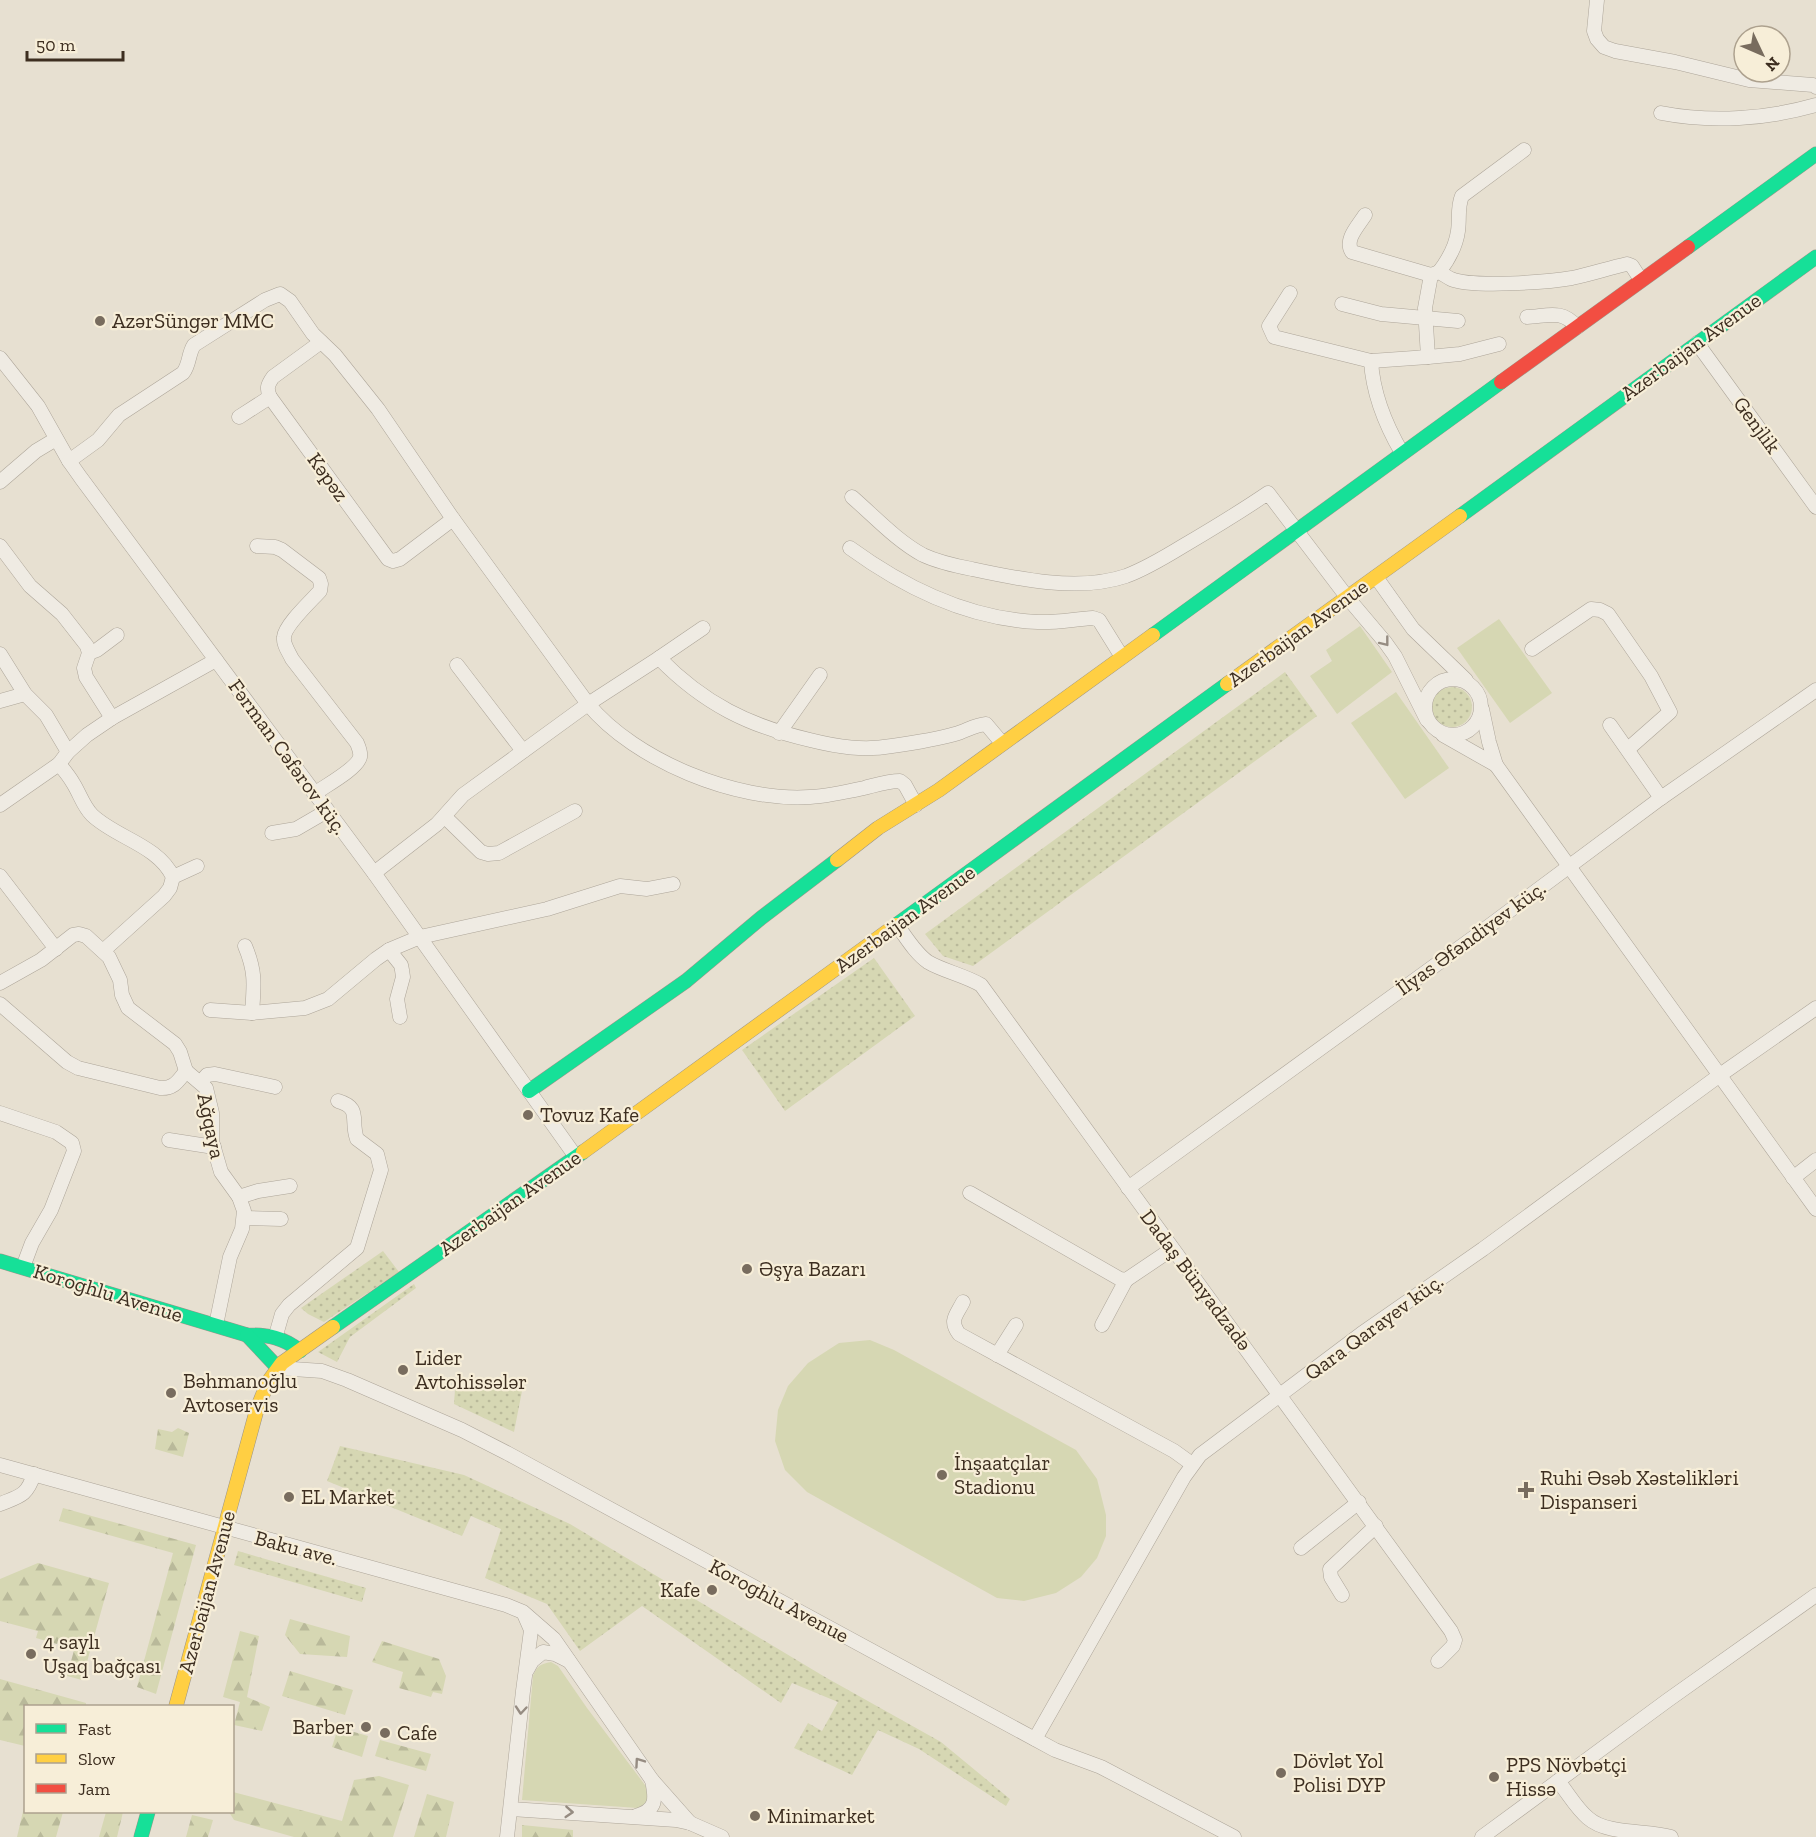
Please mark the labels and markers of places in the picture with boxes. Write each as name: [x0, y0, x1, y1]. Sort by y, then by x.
place label: AzərSüngər MMC: [112, 308, 274, 333]
marker: AzərSüngər MMC: [93, 314, 107, 328]
place label: Tovuz Kafe: [540, 1102, 639, 1127]
marker: Tovuz Kafe: [521, 1108, 535, 1122]
place label: Əşya Bazarı: [759, 1256, 866, 1281]
marker: Əşya Bazarı: [740, 1262, 754, 1276]
place label: Lider Avtohissələr: [415, 1345, 527, 1394]
marker: Lider Avtohissələr: [396, 1363, 410, 1377]
place label: Bəhmanoğlu Avtoservis: [183, 1368, 297, 1417]
marker: Bəhmanoğlu Avtoservis: [164, 1386, 178, 1400]
place label: İnşaatçılar Stadionu: [954, 1450, 1050, 1499]
place label: Ruhi Əsəb Xəstəlikləri Dispanseri: [1540, 1465, 1739, 1514]
marker: İnşaatçılar Stadionu: [935, 1468, 949, 1482]
marker: Ruhi Əsəb Xəstəlikləri Dispanseri: [1517, 1481, 1535, 1499]
place label: EL Market: [301, 1484, 395, 1509]
marker: EL Market: [282, 1490, 296, 1504]
place label: Kafe: [660, 1577, 700, 1602]
marker: Kafe: [705, 1583, 719, 1597]
place label: 4 saylı Uşaq bağçası: [43, 1629, 161, 1678]
marker: 4 saylı Uşaq bağçası: [24, 1647, 38, 1661]
place label: Barber: [292, 1714, 354, 1739]
marker: Barber: [359, 1720, 373, 1734]
place label: Cafe: [397, 1720, 437, 1745]
marker: Cafe: [378, 1726, 392, 1740]
place label: Dövlət Yol Polisi DYP: [1293, 1748, 1386, 1797]
place label: PPS Növbətçi Hissə: [1506, 1752, 1627, 1801]
marker: Dövlət Yol Polisi DYP: [1274, 1766, 1288, 1780]
marker: PPS Növbətçi Hissə: [1487, 1770, 1501, 1784]
place label: Minimarket: [767, 1803, 875, 1828]
marker: Minimarket: [748, 1809, 762, 1823]

